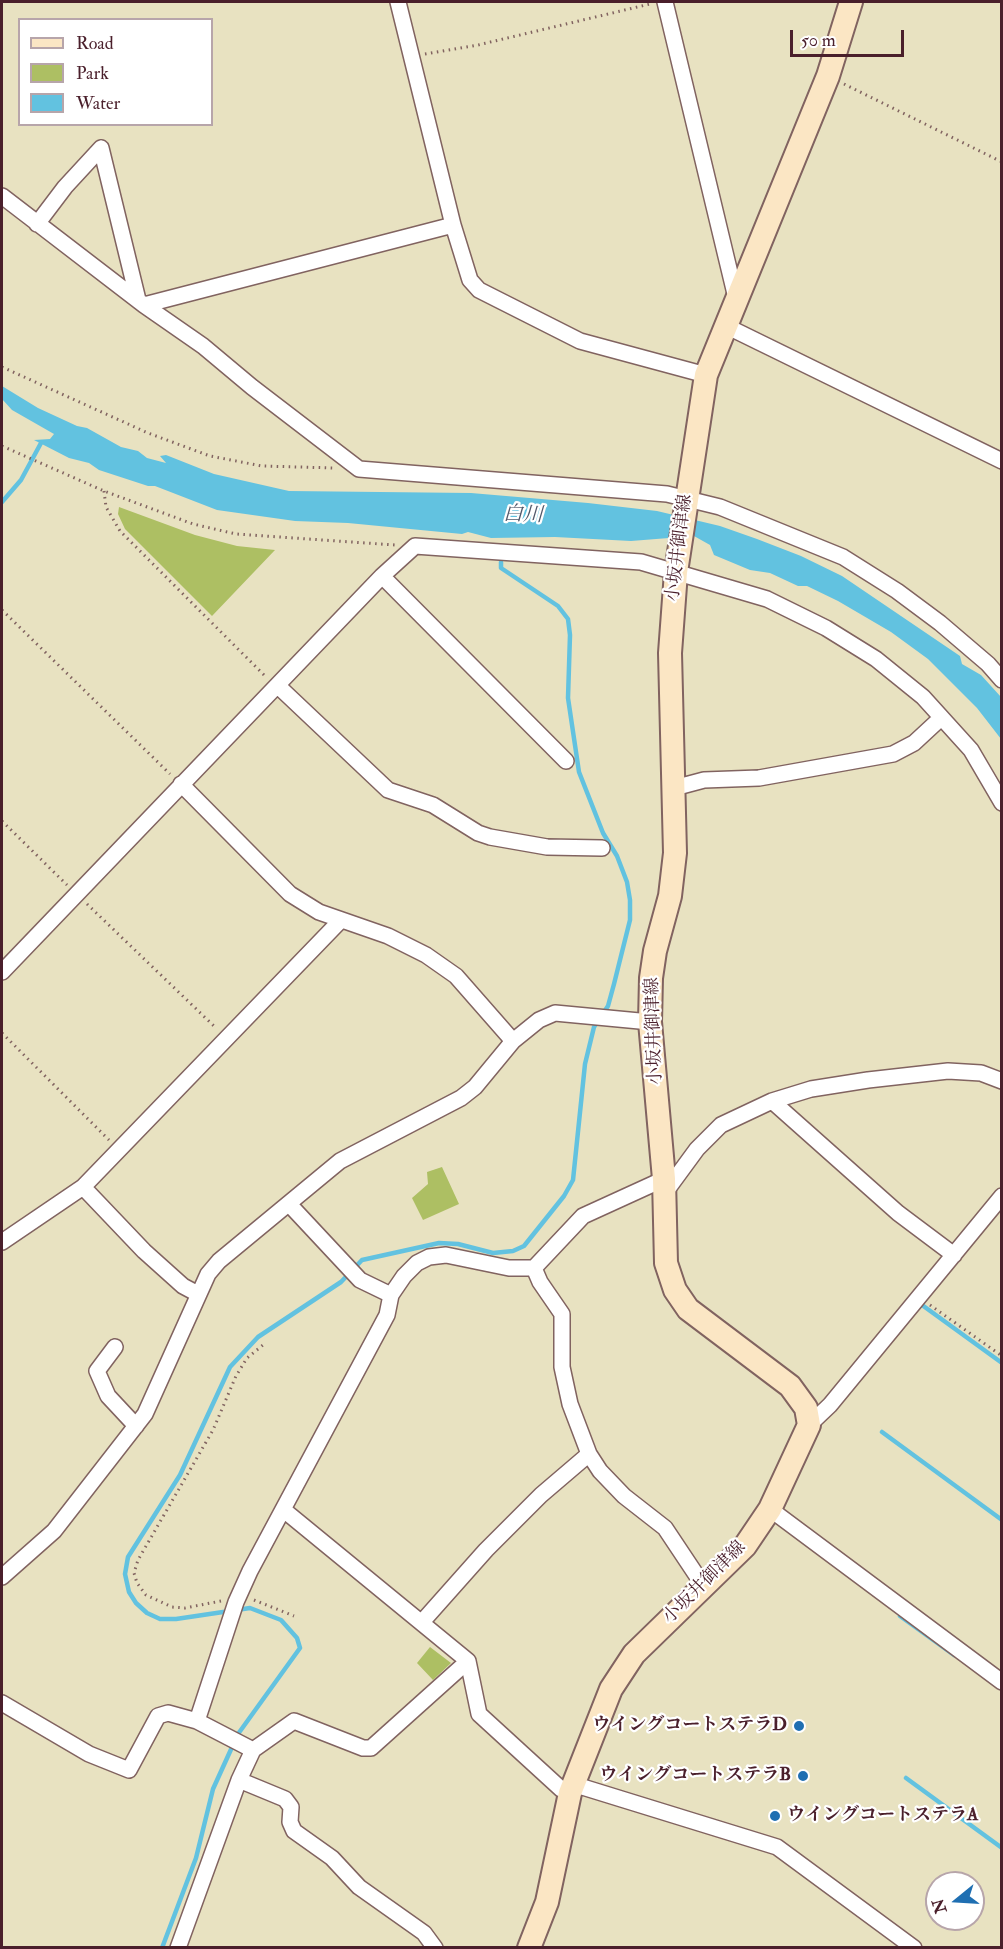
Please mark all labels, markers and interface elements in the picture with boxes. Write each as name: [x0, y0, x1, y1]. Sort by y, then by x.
legend: [18, 18, 213, 126]
scale bar: [793, 18, 907, 56]
text: 50 m: [801, 29, 836, 52]
text: Road: [76, 32, 114, 55]
text: Park: [76, 62, 109, 85]
text: Water: [76, 92, 120, 115]
street label: 小坂井御津線: [663, 493, 697, 603]
water label: 白川: [503, 503, 543, 529]
street label: 小坂井御津線: [642, 977, 668, 1085]
street label: 小坂井御津線: [659, 1537, 751, 1629]
place label: ウイングコートステラD: [592, 1715, 787, 1737]
marker: ウイングコートステラD: [792, 1719, 806, 1733]
place label: ウイングコートステラB: [599, 1765, 791, 1787]
marker: ウイングコートステラB: [796, 1769, 810, 1783]
place label: ウイングコートステラA: [787, 1805, 978, 1827]
marker: ウイングコートステラA: [768, 1809, 782, 1823]
north arrow: [925, 1871, 985, 1931]
text: N: [928, 1896, 952, 1916]

